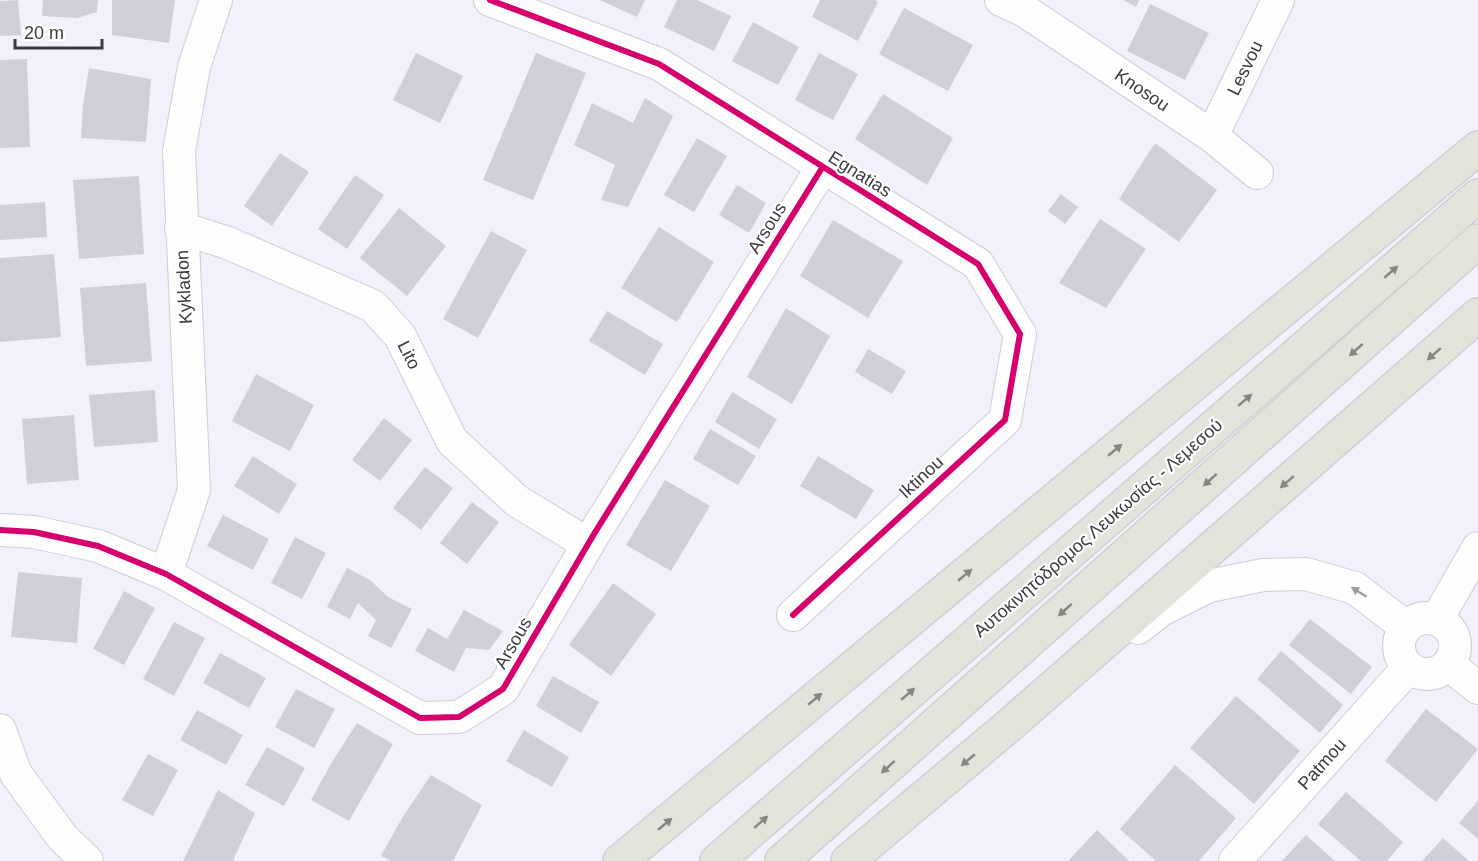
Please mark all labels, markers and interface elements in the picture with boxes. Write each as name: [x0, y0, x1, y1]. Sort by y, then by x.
scale bar: [15, 12, 102, 50]
text: 20 m: [24, 23, 64, 43]
street label: Lesvou: [1223, 38, 1267, 98]
street label: Knosou: [1111, 65, 1173, 115]
street label: Egnatias: [825, 147, 895, 201]
street label: Arsous: [744, 199, 790, 257]
street label: Kykladon: [172, 249, 196, 325]
one-way arrow: [1383, 266, 1398, 279]
street label: Lito: [393, 338, 425, 372]
one-way arrow: [1349, 343, 1364, 356]
one-way arrow: [1427, 347, 1442, 360]
one-way arrow: [1237, 393, 1252, 407]
street label: Αυτοκινητόδρομος Λευκωσίας - Λεμεσού: [970, 415, 1226, 641]
one-way arrow: [1107, 444, 1122, 457]
street label: Iktinou: [895, 452, 947, 502]
one-way arrow: [1203, 473, 1218, 486]
one-way arrow: [1280, 475, 1295, 488]
one-way arrow: [957, 568, 973, 581]
one-way arrow: [1351, 587, 1367, 598]
one-way arrow: [1057, 603, 1072, 617]
street label: Arsous: [490, 614, 536, 672]
one-way arrow: [900, 688, 915, 701]
one-way arrow: [807, 693, 822, 706]
street label: Patmou: [1294, 734, 1350, 794]
one-way arrow: [961, 753, 976, 766]
one-way arrow: [880, 760, 895, 774]
one-way arrow: [753, 816, 769, 829]
one-way arrow: [657, 817, 673, 830]

